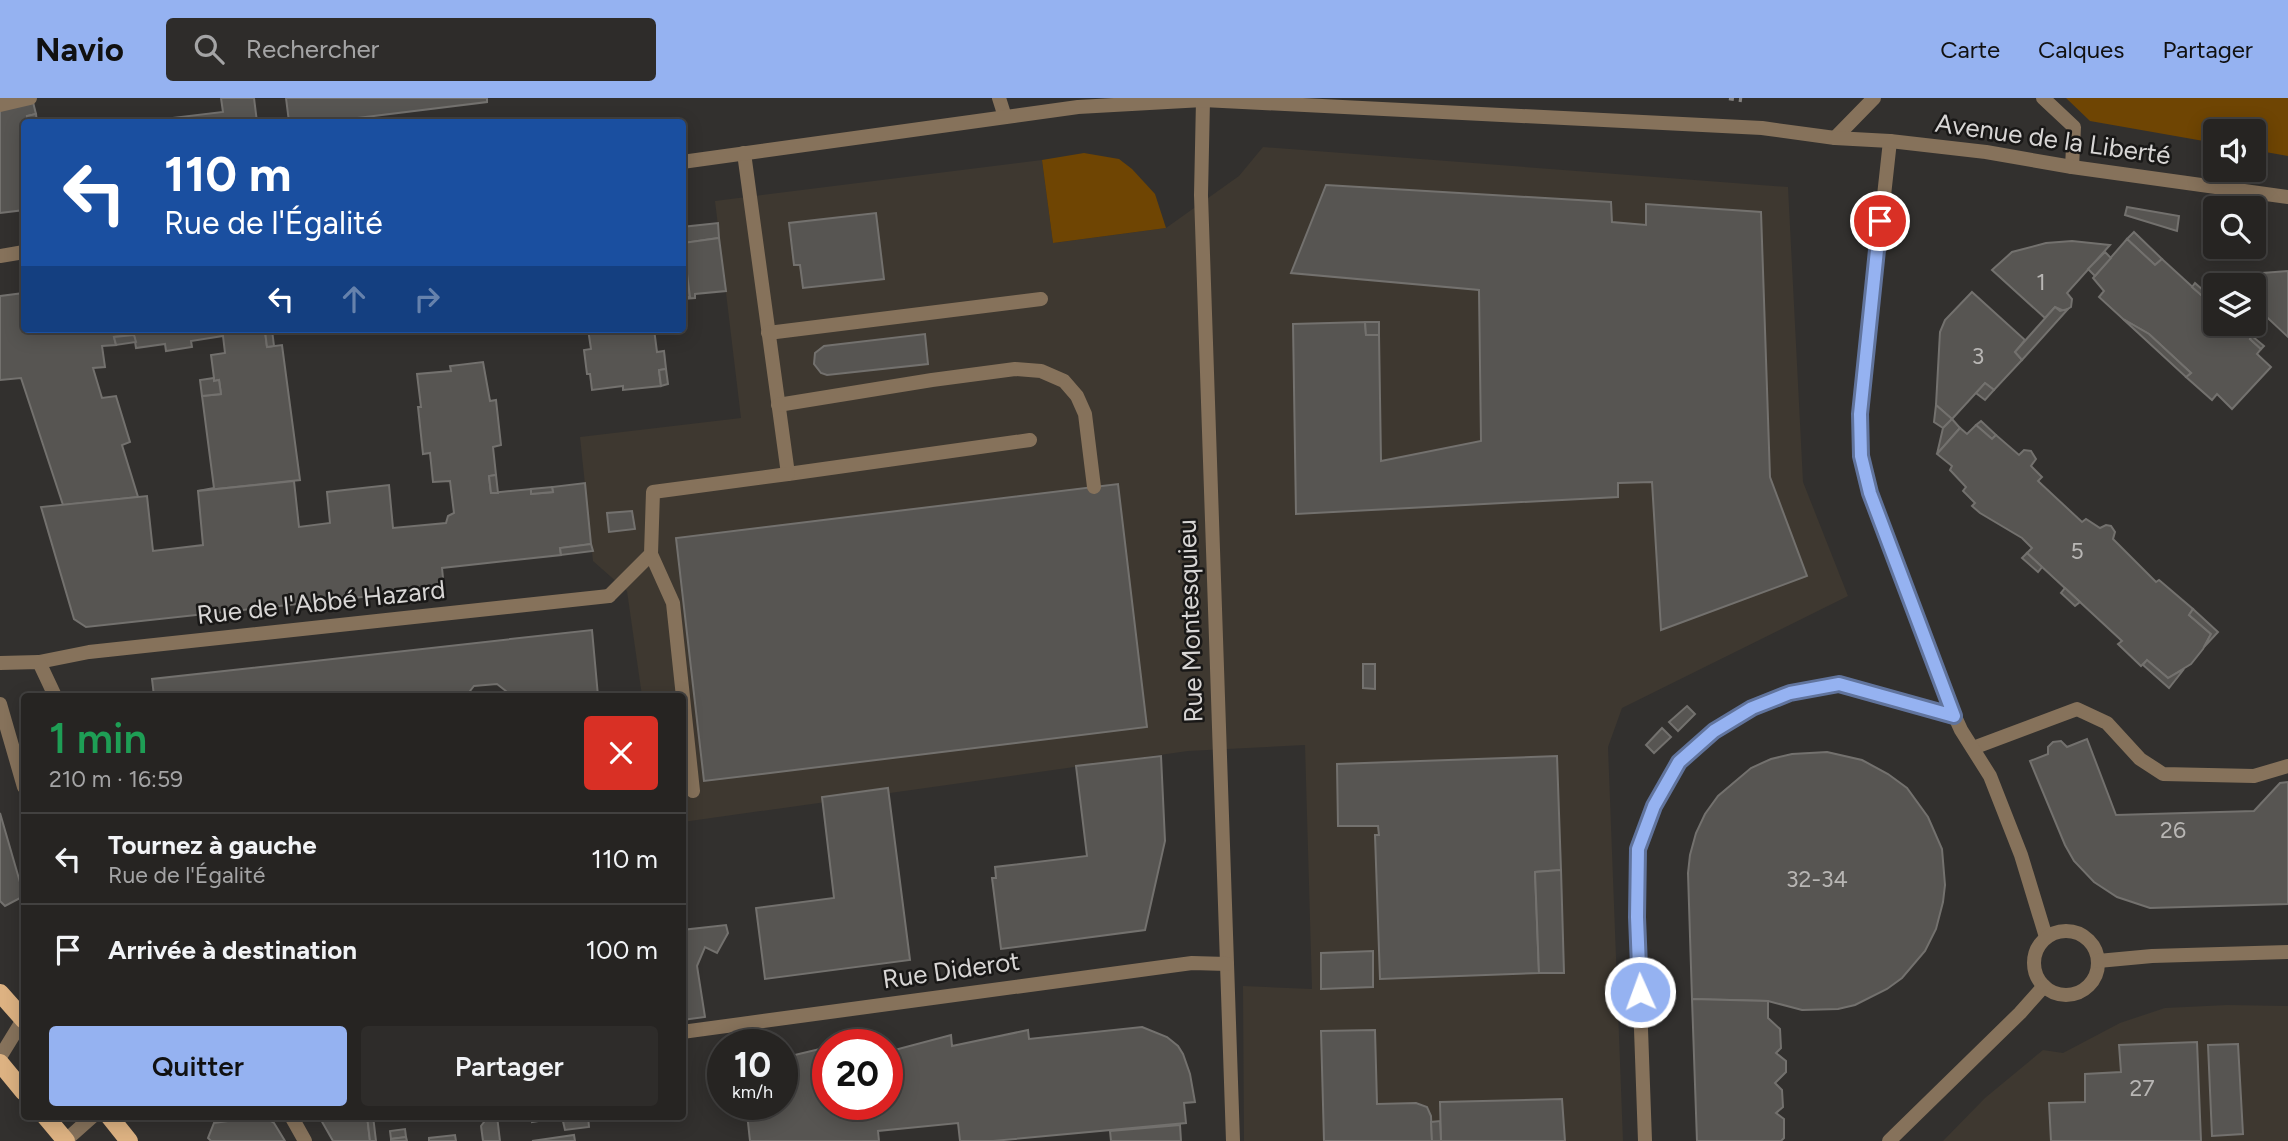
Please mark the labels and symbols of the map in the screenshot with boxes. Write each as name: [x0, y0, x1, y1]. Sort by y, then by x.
street label: Avenue de la Liberté: [1933, 107, 2173, 171]
pin: [1850, 191, 1910, 251]
house number: 1: [2036, 268, 2046, 296]
house number: 3: [1972, 342, 1984, 370]
street label: Rue Montesquieu: [1170, 519, 1210, 723]
house number: 5: [2070, 537, 2084, 565]
street label: Rue de l'Abbé Hazard: [195, 573, 447, 631]
house number: 26: [2160, 816, 2186, 844]
house number: 32-34: [1786, 865, 1848, 893]
street label: Rue Diderot: [880, 944, 1022, 995]
position arrow: [1603, 955, 1677, 1029]
speed limit sign: 20: [812, 1029, 903, 1120]
house number: 27: [2129, 1074, 2155, 1102]

